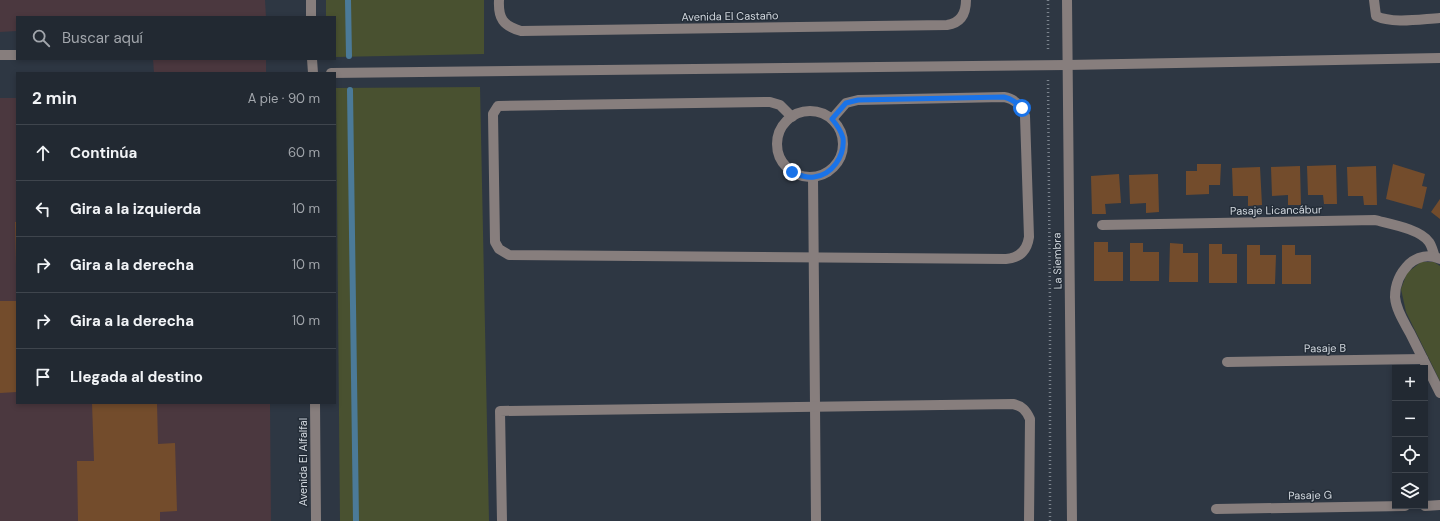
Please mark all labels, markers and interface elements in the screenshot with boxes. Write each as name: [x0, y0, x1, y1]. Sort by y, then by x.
street label: Avenida El Castaño: [681, 8, 779, 24]
search box: [16, 16, 336, 60]
icon: search: [30, 27, 52, 49]
text: Buscar aquí: [62, 28, 143, 48]
text: 2 min: [32, 87, 77, 109]
text: A pie · 90 m: [248, 90, 320, 107]
route start: [1013, 99, 1031, 117]
icon: ahead: [32, 142, 54, 164]
text: Continúa: [70, 143, 137, 163]
text: 60 m: [288, 144, 320, 161]
route end: [783, 163, 801, 181]
icon: left: [32, 198, 54, 220]
text: Gira a la izquierda: [70, 199, 201, 219]
text: 10 m: [292, 200, 320, 217]
street label: Pasaje Licancábur: [1230, 202, 1322, 218]
street label: La Siembra: [1050, 233, 1064, 289]
icon: right: [32, 254, 54, 276]
text: Gira a la derecha: [70, 255, 194, 275]
text: 10 m: [292, 256, 320, 273]
icon: right: [32, 310, 54, 332]
text: Gira a la derecha: [70, 311, 194, 331]
text: 10 m: [292, 312, 320, 329]
street label: Pasaje B: [1304, 341, 1347, 355]
map controls: [1392, 365, 1428, 509]
button: +: [1392, 365, 1428, 401]
icon: arrive: [32, 366, 54, 388]
text: Llegada al destino: [70, 367, 203, 387]
button: −: [1392, 401, 1428, 437]
street label: Avenida El Alfalfal: [296, 418, 310, 506]
button: locate: [1392, 437, 1428, 473]
button: layers: [1392, 473, 1428, 509]
street label: Pasaje G: [1288, 488, 1332, 502]

